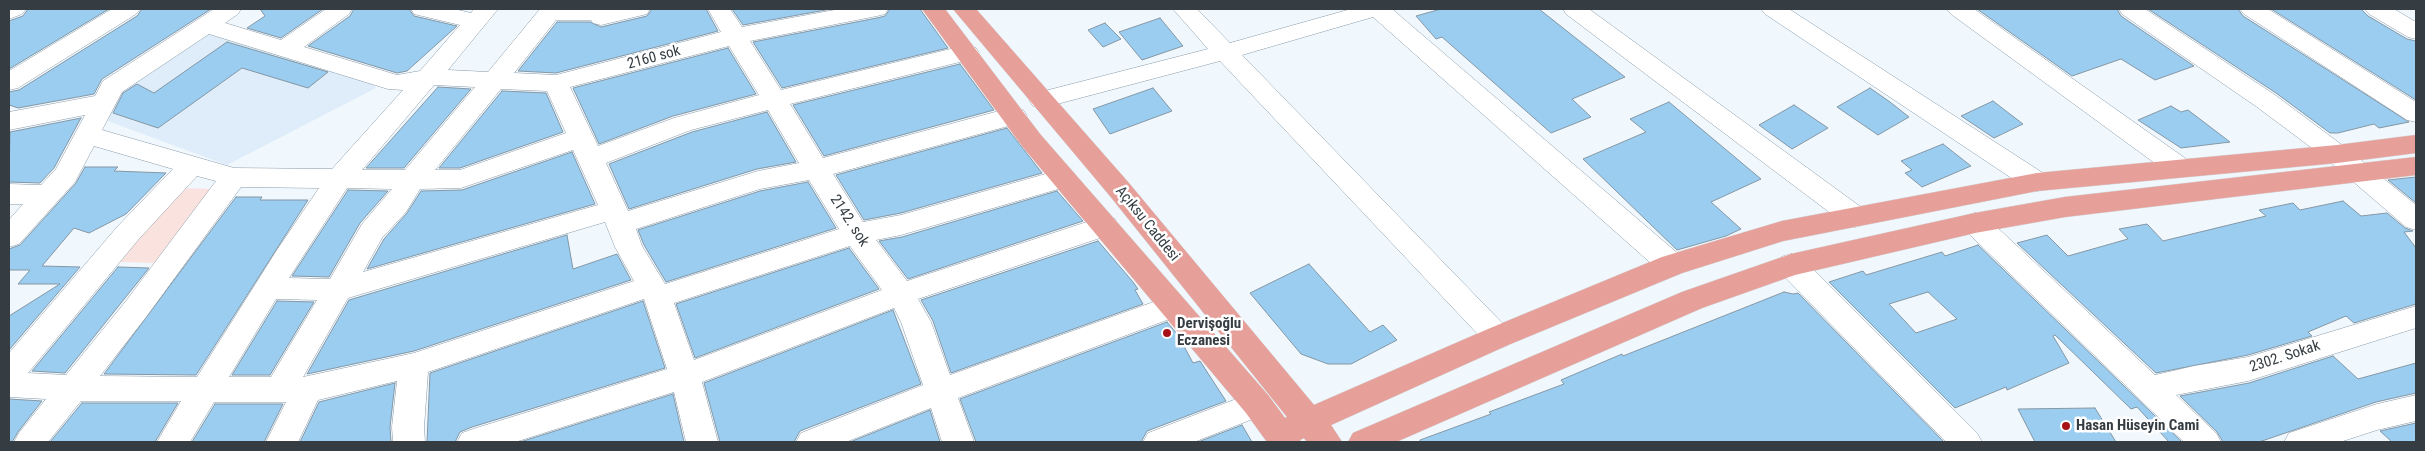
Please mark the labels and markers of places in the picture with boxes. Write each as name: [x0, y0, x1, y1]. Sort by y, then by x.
place label: Dervişoğlu Eczanesi: [1177, 315, 1241, 350]
marker: Dervişoğlu Eczanesi: [1161, 327, 1173, 339]
place label: Hasan Hüseyin Cami: [2076, 417, 2199, 435]
marker: Hasan Hüseyin Cami: [2060, 420, 2072, 432]

